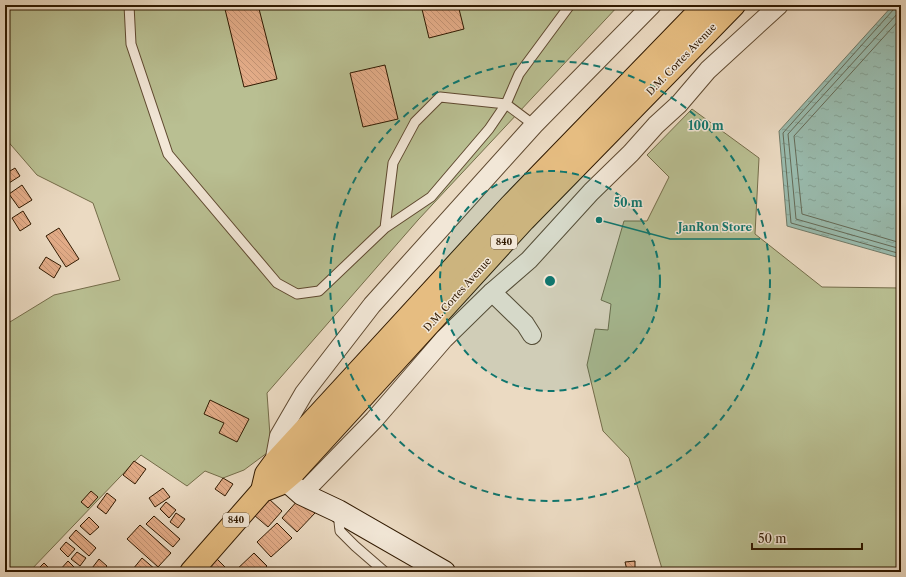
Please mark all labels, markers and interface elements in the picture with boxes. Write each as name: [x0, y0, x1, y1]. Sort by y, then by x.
street label: D.M. Cortes Avenue: [644, 20, 719, 98]
text: 100 m: [688, 118, 724, 133]
text: 50 m: [613, 195, 643, 210]
callout: JanRon Store: [670, 216, 760, 239]
text: JanRon Store: [676, 220, 752, 234]
road number: 840: [491, 235, 517, 249]
street label: D.M. Cortes Avenue: [421, 254, 494, 334]
centre of rings: [543, 274, 557, 288]
road number: 840: [223, 513, 249, 527]
scale bar: [752, 525, 862, 551]
text: 50 m: [758, 531, 787, 546]

